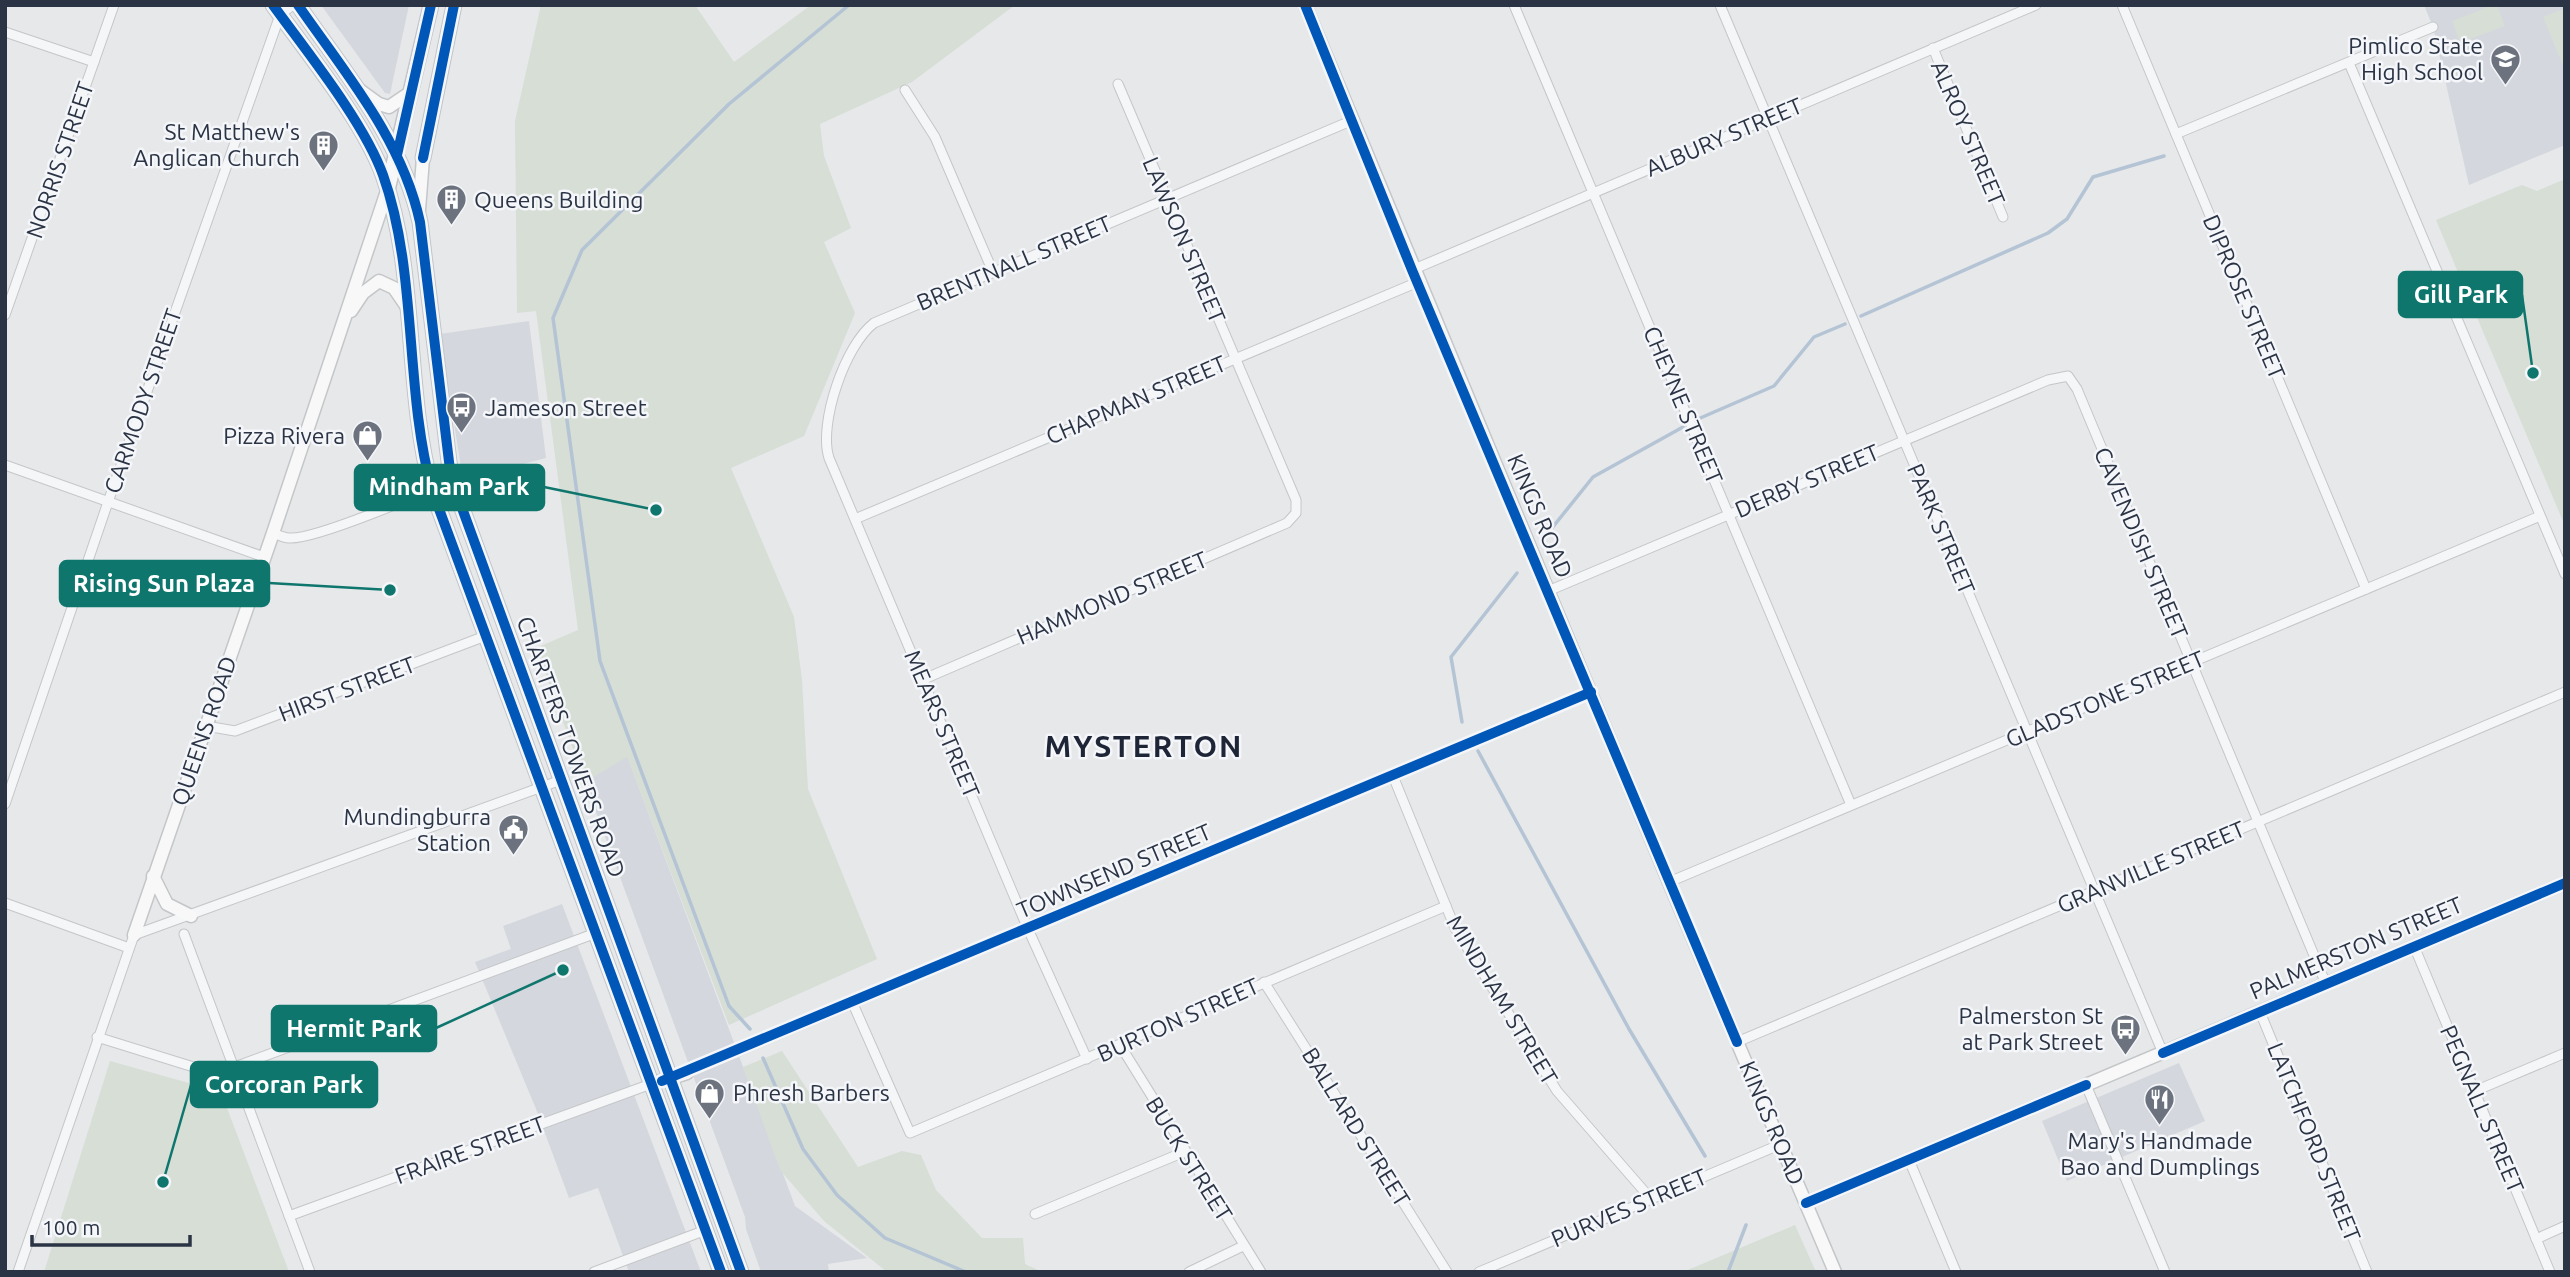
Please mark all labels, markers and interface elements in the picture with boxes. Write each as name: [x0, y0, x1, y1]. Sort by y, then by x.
place label: Pimlico State High School: [2348, 33, 2483, 84]
school or university icon: Pimlico State High School: [2489, 42, 2523, 86]
street label: ALROY STREET: [1927, 57, 2010, 209]
street label: NORRIS STREET: [21, 78, 98, 241]
street label: ALBURY STREET: [1642, 92, 1806, 181]
place label: St Matthew's Anglican Church: [133, 119, 300, 170]
building icon: St Matthew's Anglican Church: [306, 128, 340, 172]
street label: LAWSON STREET: [1138, 153, 1231, 327]
building icon: Queens Building: [434, 183, 468, 227]
place label: Queens Building: [474, 187, 644, 212]
street label: BRENTNALL STREET: [913, 210, 1115, 315]
street label: DIPROSE STREET: [2199, 211, 2290, 383]
callout: Gill Park: [2399, 272, 2522, 317]
text: Gill Park: [2414, 281, 2509, 308]
street label: CARMODY STREET: [99, 305, 186, 496]
street label: CHEYNE STREET: [1639, 322, 1728, 488]
street label: CHAPMAN STREET: [1042, 350, 1230, 449]
bus stop icon: Jameson Street: [445, 391, 479, 435]
place label: Jameson Street: [485, 395, 647, 420]
shop icon: Pizza Rivera: [351, 419, 385, 463]
place label: Pizza Rivera: [223, 423, 345, 448]
street label: DERBY STREET: [1731, 439, 1883, 522]
street label: CAVENDISH STREET: [2090, 443, 2193, 642]
street label: KINGS ROAD: [1503, 450, 1578, 581]
street label: PARK STREET: [1903, 460, 1980, 598]
callout: Mindham Park: [355, 465, 544, 510]
text: Mindham Park: [368, 473, 530, 500]
street label: HAMMOND STREET: [1013, 546, 1211, 649]
callout: Rising Sun Plaza: [60, 561, 269, 606]
text: Rising Sun Plaza: [73, 570, 255, 597]
street label: CHARTERS TOWERS ROAD: [513, 613, 630, 881]
street label: GLADSTONE STREET: [2002, 645, 2208, 752]
street label: MEARS STREET: [900, 646, 985, 801]
street label: HIRST STREET: [275, 651, 419, 726]
street label: QUEENS ROAD: [166, 653, 241, 809]
district label: MYSTERTON: [1045, 729, 1243, 763]
place label: Mundingburra Station: [344, 804, 491, 855]
public building icon: Mundingburra Station: [497, 813, 531, 857]
street label: GRANVILLE STREET: [2053, 816, 2249, 917]
street label: TOWNSEND STREET: [1013, 818, 1215, 923]
street label: PALMERSTON STREET: [2246, 891, 2466, 1004]
street label: MINDHAM STREET: [1442, 911, 1563, 1089]
street label: BURTON STREET: [1093, 973, 1263, 1066]
place label: Palmerston St at Park Street: [1958, 1003, 2103, 1054]
callout: Hermit Park: [272, 1006, 436, 1051]
bus stop icon: Palmerston St at Park Street: [2109, 1012, 2143, 1056]
text: Hermit Park: [286, 1015, 422, 1042]
street label: PEGNALL STREET: [2436, 1021, 2529, 1196]
street label: LATCHFORD STREET: [2263, 1039, 2366, 1245]
street label: BALLARD STREET: [1298, 1043, 1415, 1211]
street label: KINGS ROAD: [1735, 1057, 1810, 1188]
callout: Corcoran Park: [191, 1062, 377, 1107]
text: Corcoran Park: [205, 1071, 364, 1098]
shop icon: Phresh Barbers: [693, 1076, 727, 1120]
place label: Phresh Barbers: [733, 1080, 890, 1105]
restaurant icon: Mary's Handmade Bao and Dumplings: [2143, 1083, 2177, 1127]
street label: BUCK STREET: [1141, 1092, 1238, 1226]
street label: FRAIRE STREET: [391, 1111, 549, 1188]
place label: Mary's Handmade Bao and Dumplings: [2060, 1128, 2260, 1179]
street label: PURVES STREET: [1547, 1163, 1710, 1252]
scale bar: [32, 1204, 189, 1248]
text: 100 m: [42, 1215, 100, 1239]

